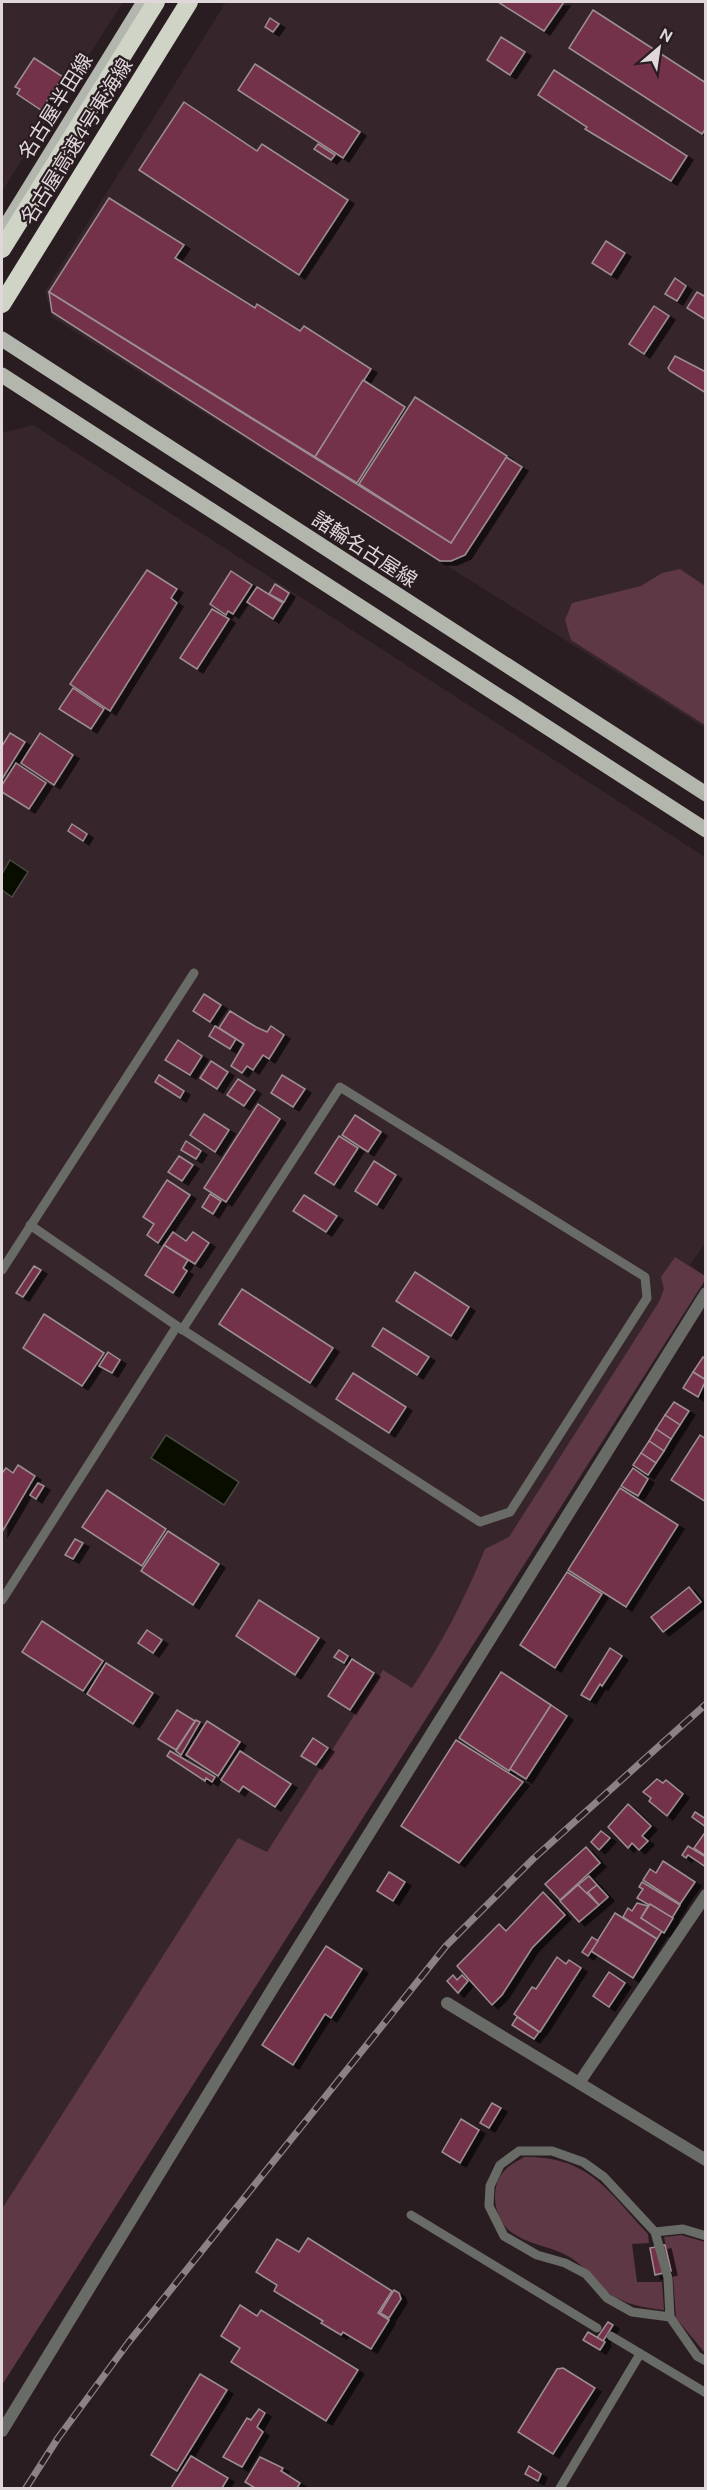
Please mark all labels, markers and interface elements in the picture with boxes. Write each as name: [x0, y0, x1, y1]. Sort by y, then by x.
north arrow: [629, 18, 689, 78]
text: N: [657, 24, 676, 46]
street label: 名古屋半田線: [13, 49, 97, 163]
street label: 名古屋高速4号東海線: [16, 54, 136, 228]
street label: 諸輪名古屋線: [308, 507, 422, 591]

